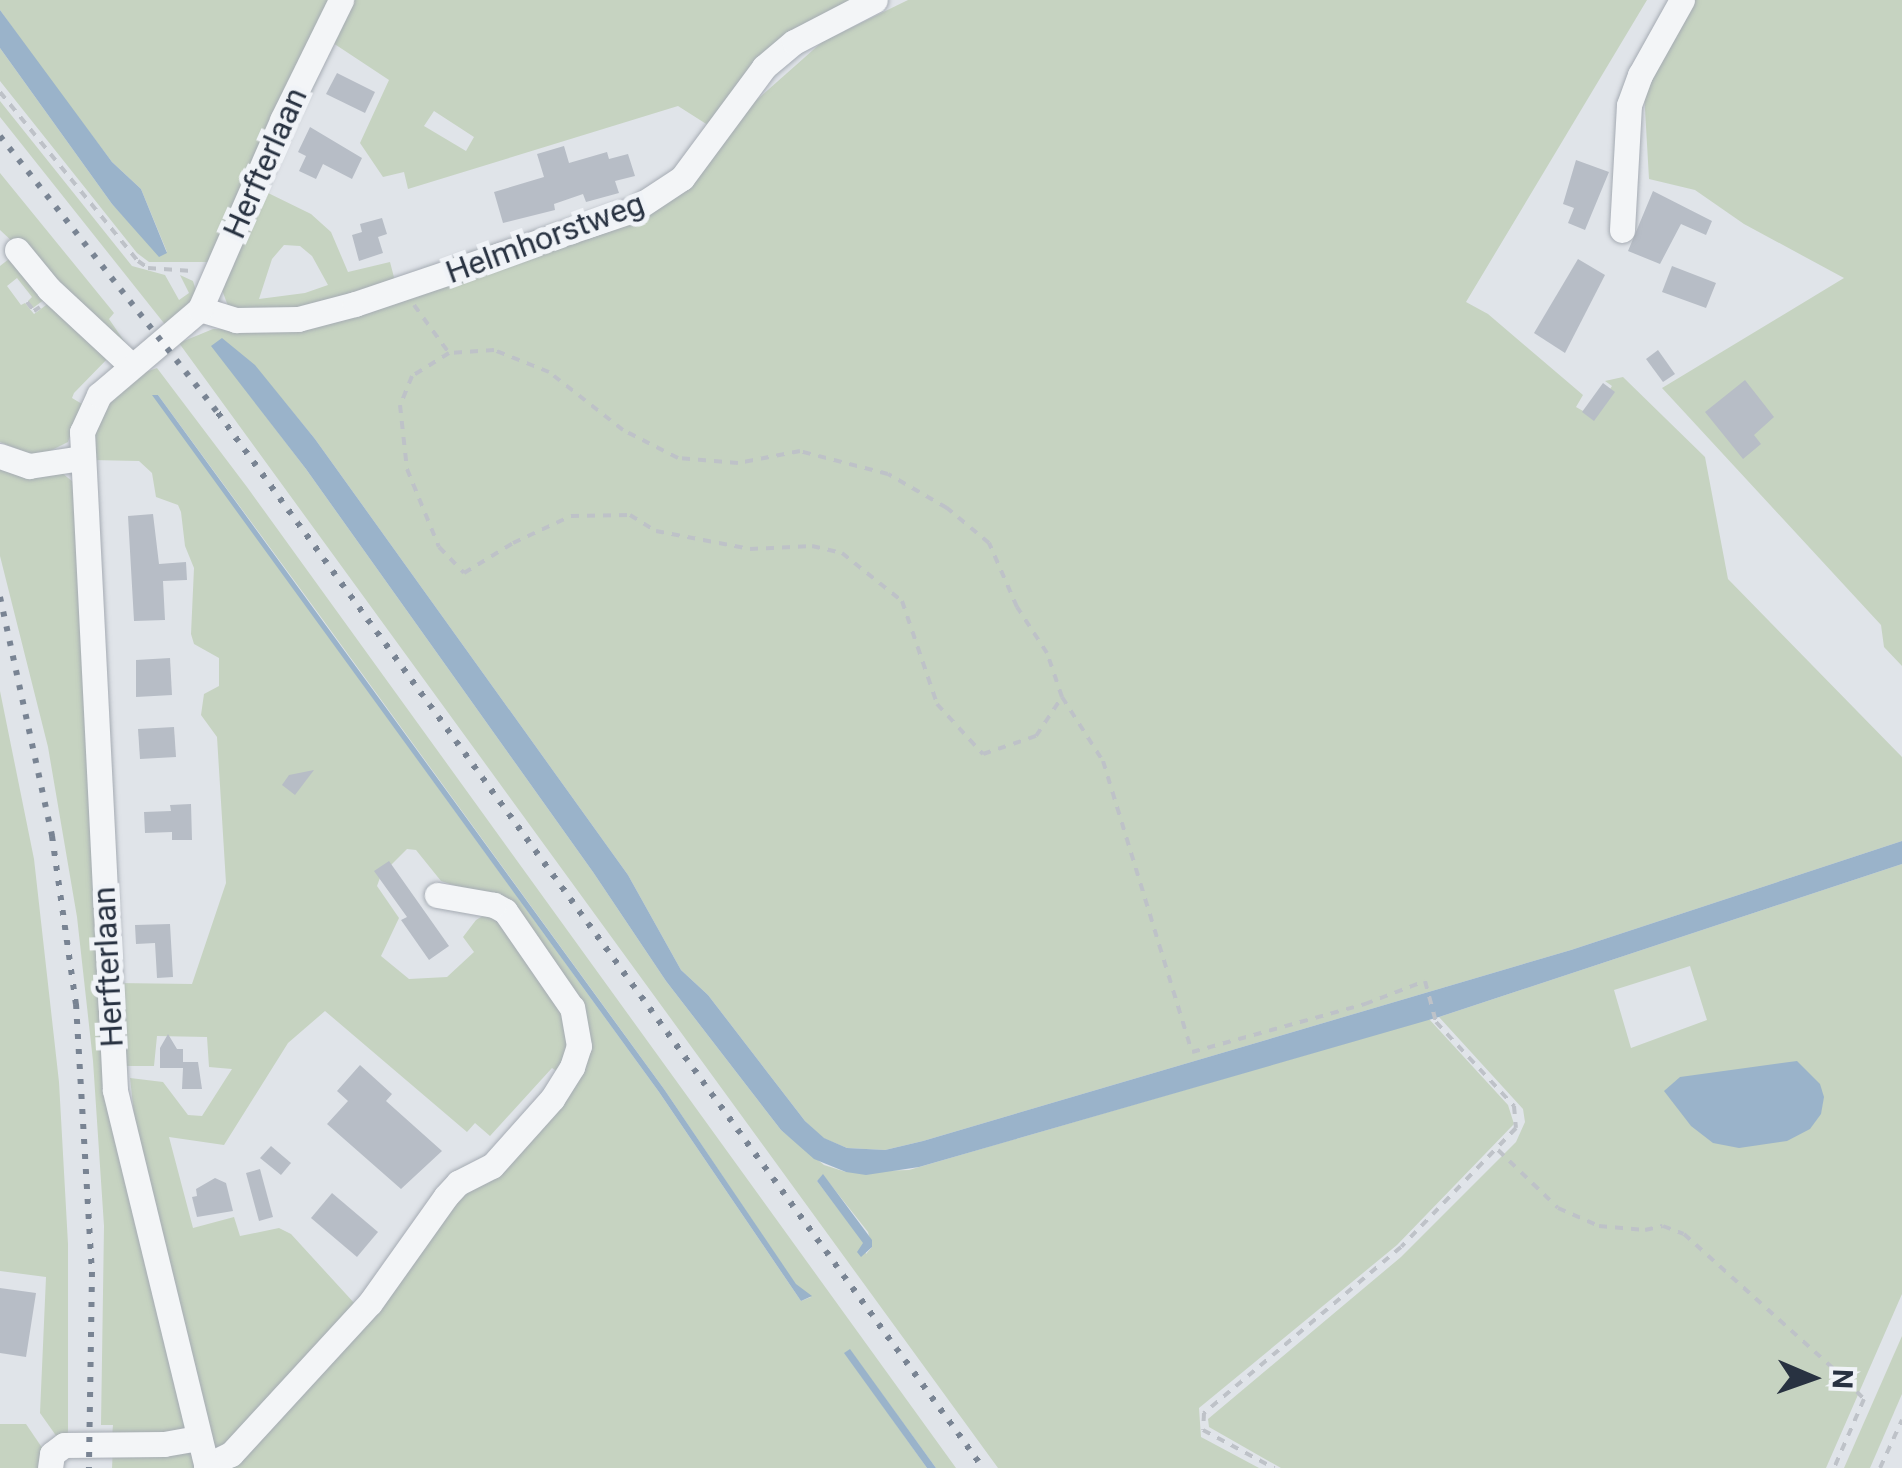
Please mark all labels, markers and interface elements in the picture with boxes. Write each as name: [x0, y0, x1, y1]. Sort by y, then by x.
street label: Herfterlaan: [215, 82, 315, 244]
street label: Helmhorstweg: [441, 184, 649, 292]
street label: Herfterlaan: [85, 886, 131, 1048]
north arrow: [1762, 1328, 1862, 1428]
text: N: [1826, 1369, 1859, 1390]

